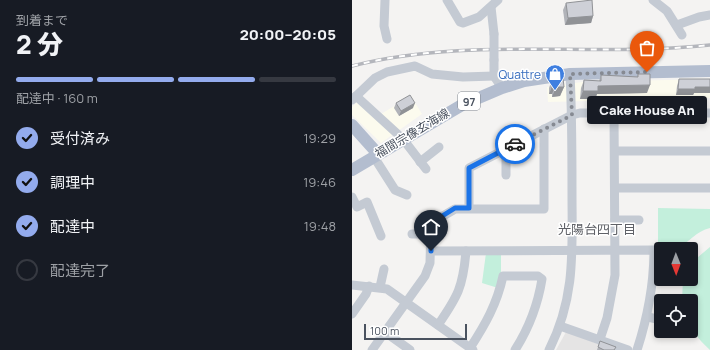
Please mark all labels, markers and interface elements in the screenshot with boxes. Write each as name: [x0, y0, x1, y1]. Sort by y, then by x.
text: 到着まで: [16, 11, 68, 29]
text: 20:00–20:05: [240, 24, 336, 45]
text: 2 分: [16, 26, 63, 62]
pin: [630, 31, 664, 72]
icon: bag: [636, 37, 658, 59]
shop icon: Quattre: [544, 63, 566, 91]
place label: Quattre: [498, 66, 541, 83]
text: 配達中 · 160 m: [16, 89, 98, 107]
road number: 97: [458, 92, 480, 110]
callout: Cake House An: [587, 96, 707, 124]
text: Cake House An: [599, 101, 695, 119]
street label: 福間宗像玄海線: [372, 104, 452, 162]
courier: [495, 124, 535, 164]
icon: check: [16, 127, 38, 149]
text: 受付済み: [50, 128, 110, 149]
text: 19:29: [303, 129, 336, 147]
icon: car: [504, 133, 526, 155]
icon: check: [16, 171, 38, 193]
text: 調理中: [50, 172, 95, 193]
text: 19:46: [303, 173, 336, 191]
pin: [414, 210, 448, 251]
icon: check: [16, 215, 38, 237]
text: 配達中: [50, 216, 95, 237]
icon: home: [420, 216, 442, 238]
text: 19:48: [304, 217, 336, 235]
district label: 光陽台四丁目: [558, 220, 636, 238]
north arrow: [654, 242, 698, 286]
map controls: [654, 242, 698, 338]
text: 配達完了: [50, 260, 110, 281]
button: locate: [654, 294, 698, 338]
scale bar: [364, 322, 467, 341]
text: 100 m: [370, 323, 399, 338]

